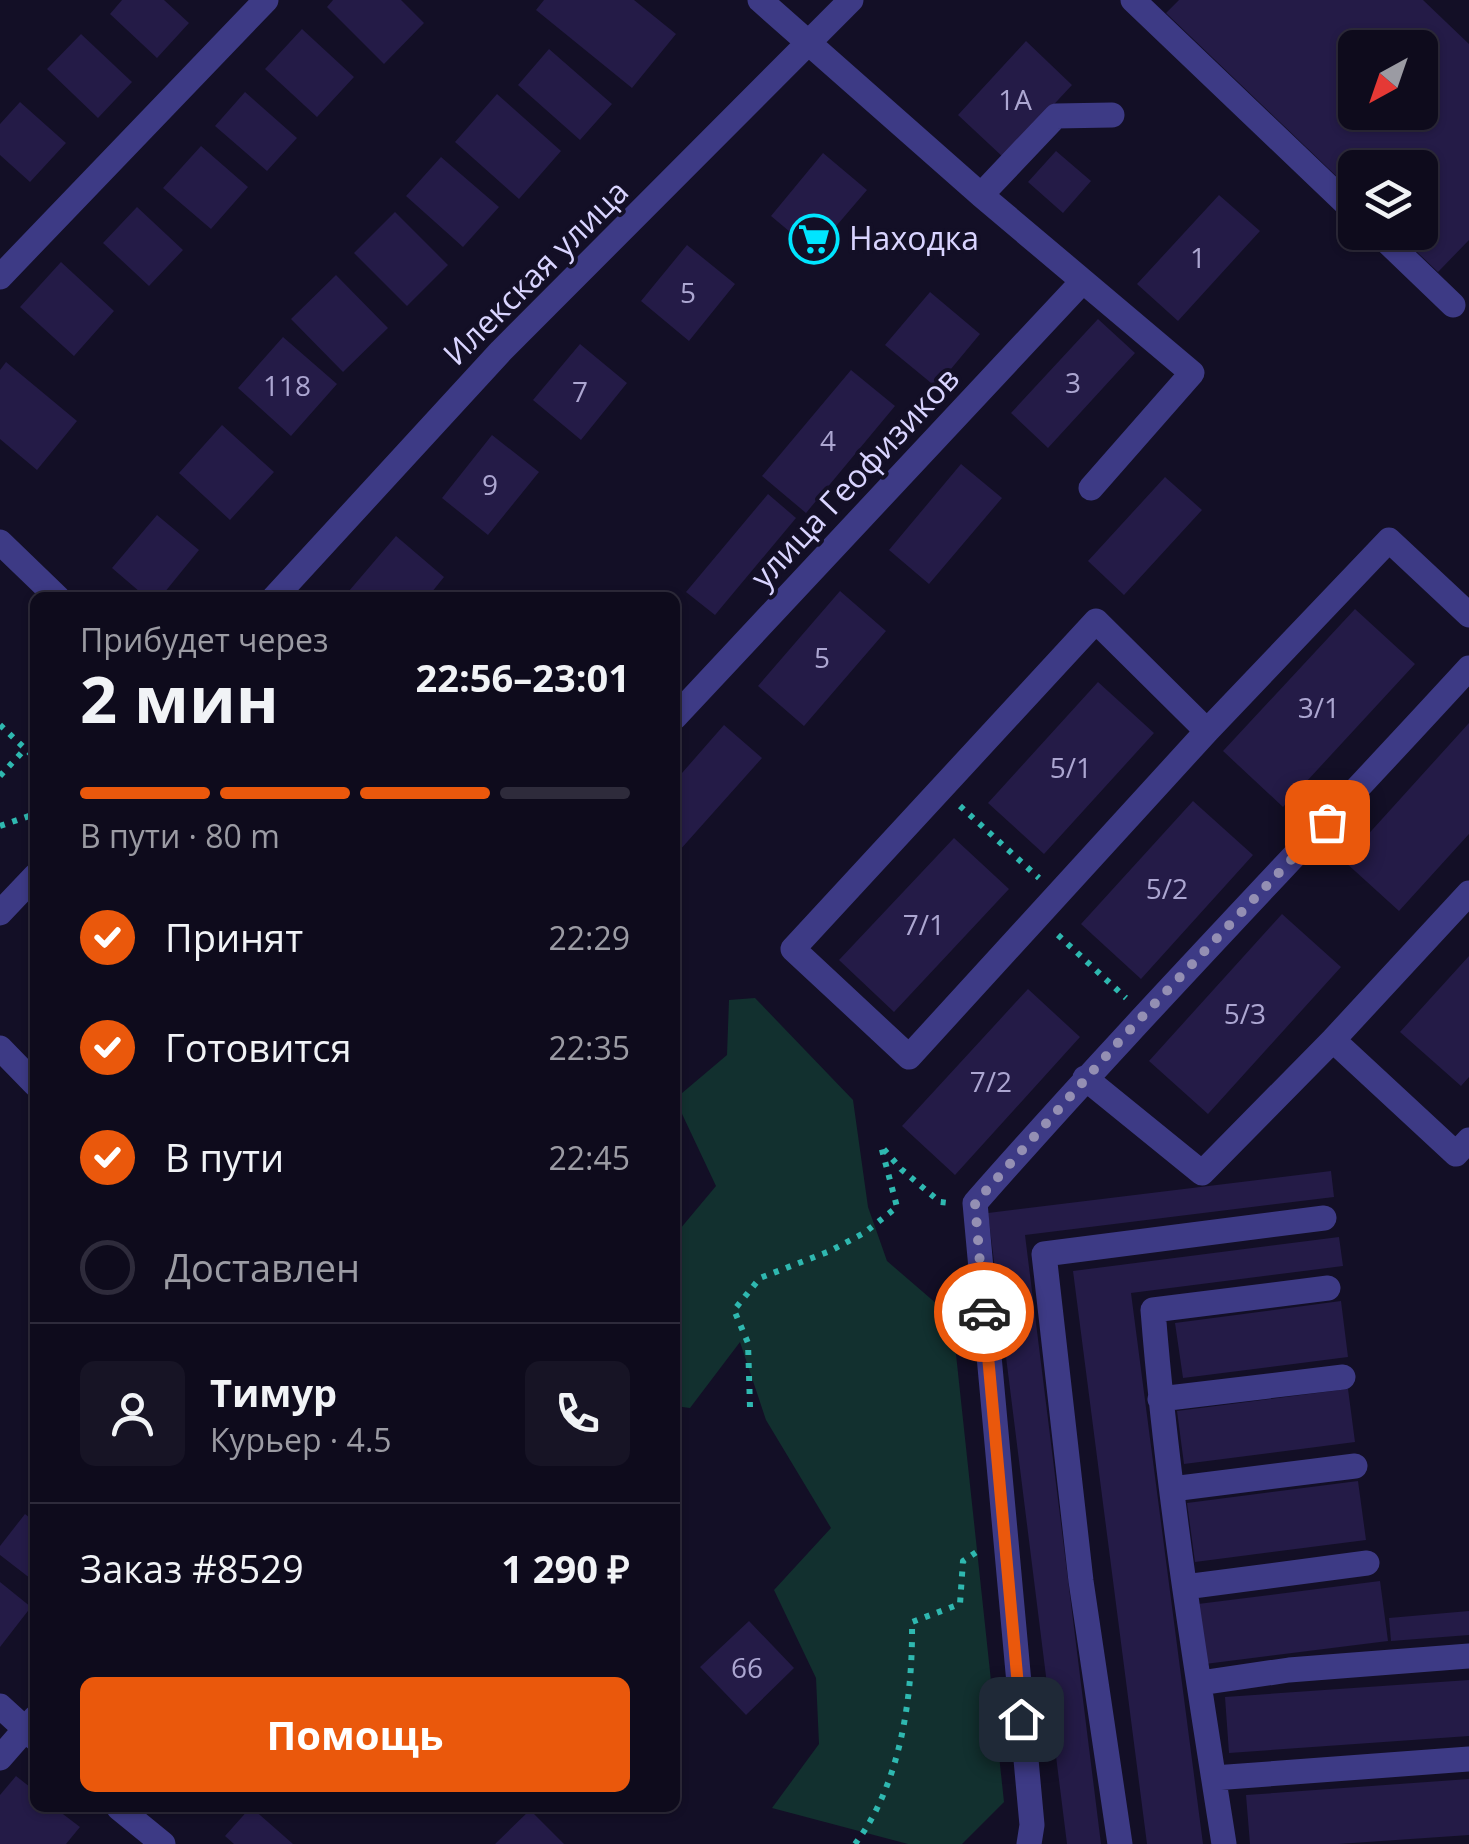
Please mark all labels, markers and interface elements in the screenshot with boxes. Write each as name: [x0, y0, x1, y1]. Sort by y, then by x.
north arrow: [1338, 30, 1438, 130]
map controls: [1338, 30, 1438, 250]
house number: 1А: [998, 80, 1032, 118]
button: layers: [1338, 150, 1438, 250]
street label: Илекская улица: [433, 170, 637, 374]
supermarket icon: Находка: [788, 213, 840, 265]
place label: Находка: [849, 216, 979, 259]
house number: 1: [1190, 238, 1206, 276]
house number: 5: [680, 273, 696, 311]
street label: улица Геофизиков: [740, 357, 968, 597]
house number: 3: [1065, 363, 1081, 401]
house number: 118: [263, 366, 311, 404]
house number: 7: [572, 372, 588, 410]
house number: 4: [820, 421, 836, 459]
house number: 9: [482, 465, 498, 503]
text: Прибудет через: [80, 618, 328, 661]
house number: 5: [814, 638, 830, 676]
text: 22:56–23:01: [416, 651, 630, 703]
text: 2 мин: [80, 654, 279, 742]
house number: 3/1: [1298, 688, 1340, 726]
house number: 5/1: [1050, 748, 1092, 786]
pin: [1285, 780, 1370, 865]
icon: bag: [1300, 795, 1355, 850]
text: В пути · 80 m: [80, 814, 280, 857]
house number: 5/2: [1146, 869, 1188, 907]
house number: 7/1: [903, 905, 945, 943]
icon: check: [80, 910, 135, 965]
text: Принят: [165, 911, 303, 963]
text: 22:29: [548, 916, 630, 959]
house number: 5/3: [1224, 994, 1266, 1032]
icon: check: [80, 1020, 135, 1075]
text: Готовится: [165, 1021, 351, 1073]
text: 22:35: [548, 1026, 630, 1069]
house number: 7/2: [970, 1062, 1012, 1100]
icon: check: [80, 1130, 135, 1185]
text: В пути: [165, 1131, 284, 1183]
text: 22:45: [548, 1136, 630, 1179]
text: Доставлен: [165, 1241, 360, 1293]
courier: [934, 1262, 1034, 1362]
icon: car: [957, 1285, 1012, 1340]
button: person: [80, 1361, 185, 1466]
button: phone: [525, 1361, 630, 1466]
text: Тимур: [210, 1366, 337, 1418]
text: Курьер · 4.5: [210, 1418, 392, 1461]
text: Заказ #8529: [80, 1542, 304, 1594]
text: 1 290 ₽: [501, 1542, 630, 1594]
house number: 66: [731, 1648, 763, 1686]
button: Помощь: [80, 1677, 630, 1792]
pin: [979, 1677, 1064, 1762]
icon: home: [994, 1692, 1049, 1747]

